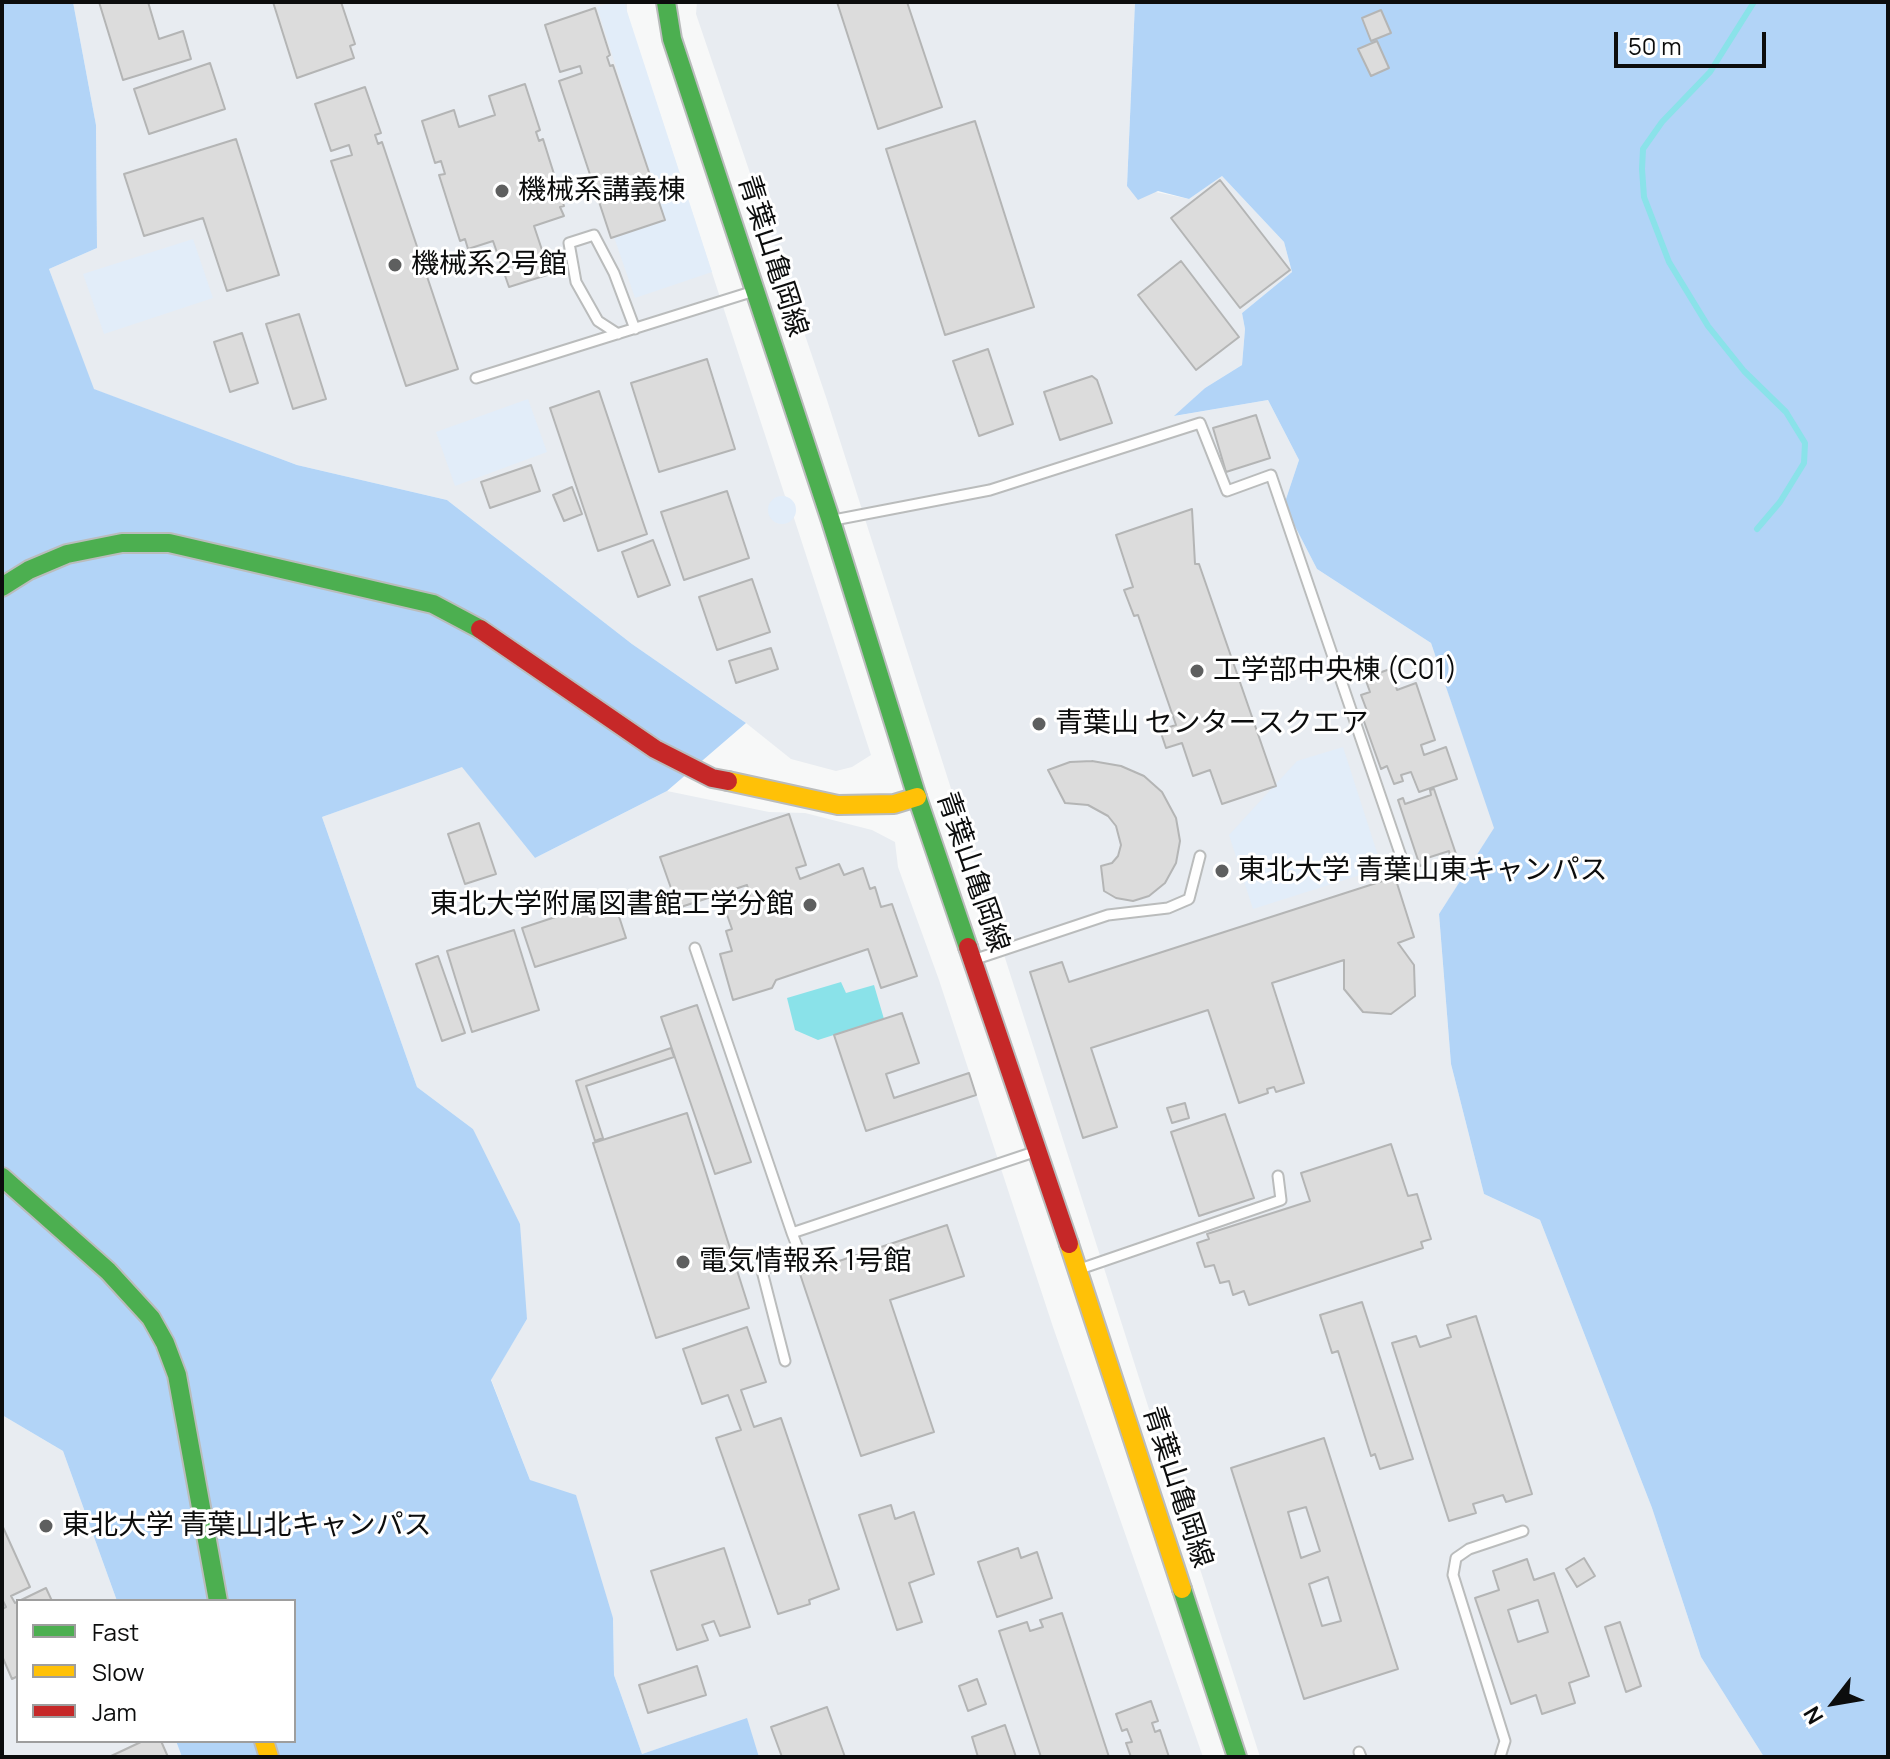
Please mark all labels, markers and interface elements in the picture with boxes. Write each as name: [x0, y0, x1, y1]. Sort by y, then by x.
scale bar: [1618, 16, 1770, 66]
text: 50 m: [1628, 29, 1682, 62]
street label: 青葉山亀岡線: [730, 171, 814, 341]
place label: 機械系講義棟: [518, 174, 686, 208]
marker: 機械系講義棟: [493, 182, 511, 200]
place label: 機械系2号館: [411, 248, 567, 282]
marker: 機械系2号館: [386, 256, 404, 274]
place label: 工学部中央棟 (C01): [1213, 654, 1457, 688]
marker: 工学部中央棟 (C01): [1188, 662, 1206, 680]
place label: 青葉山 センタースクエア: [1055, 707, 1369, 741]
marker: 青葉山 センタースクエア: [1030, 715, 1048, 733]
street label: 青葉山亀岡線: [929, 787, 1015, 957]
place label: 東北大学 青葉山東キャンパス: [1238, 854, 1608, 888]
marker: 東北大学 青葉山東キャンパス: [1213, 862, 1231, 880]
place label: 東北大学附属図書館工学分館: [430, 888, 794, 922]
marker: 東北大学附属図書館工学分館: [801, 896, 819, 914]
place label: 電気情報系 1号館: [699, 1245, 912, 1279]
marker: 電気情報系 1号館: [674, 1253, 692, 1271]
street label: 青葉山亀岡線: [1135, 1402, 1219, 1572]
place label: 東北大学 青葉山北キャンパス: [62, 1509, 432, 1543]
marker: 東北大学 青葉山北キャンパス: [37, 1517, 55, 1535]
legend: [16, 1599, 296, 1743]
text: Fast: [92, 1615, 139, 1648]
text: Slow: [92, 1655, 145, 1688]
north arrow: [1794, 1663, 1874, 1743]
text: Jam: [92, 1695, 137, 1728]
text: N: [1797, 1701, 1830, 1730]

